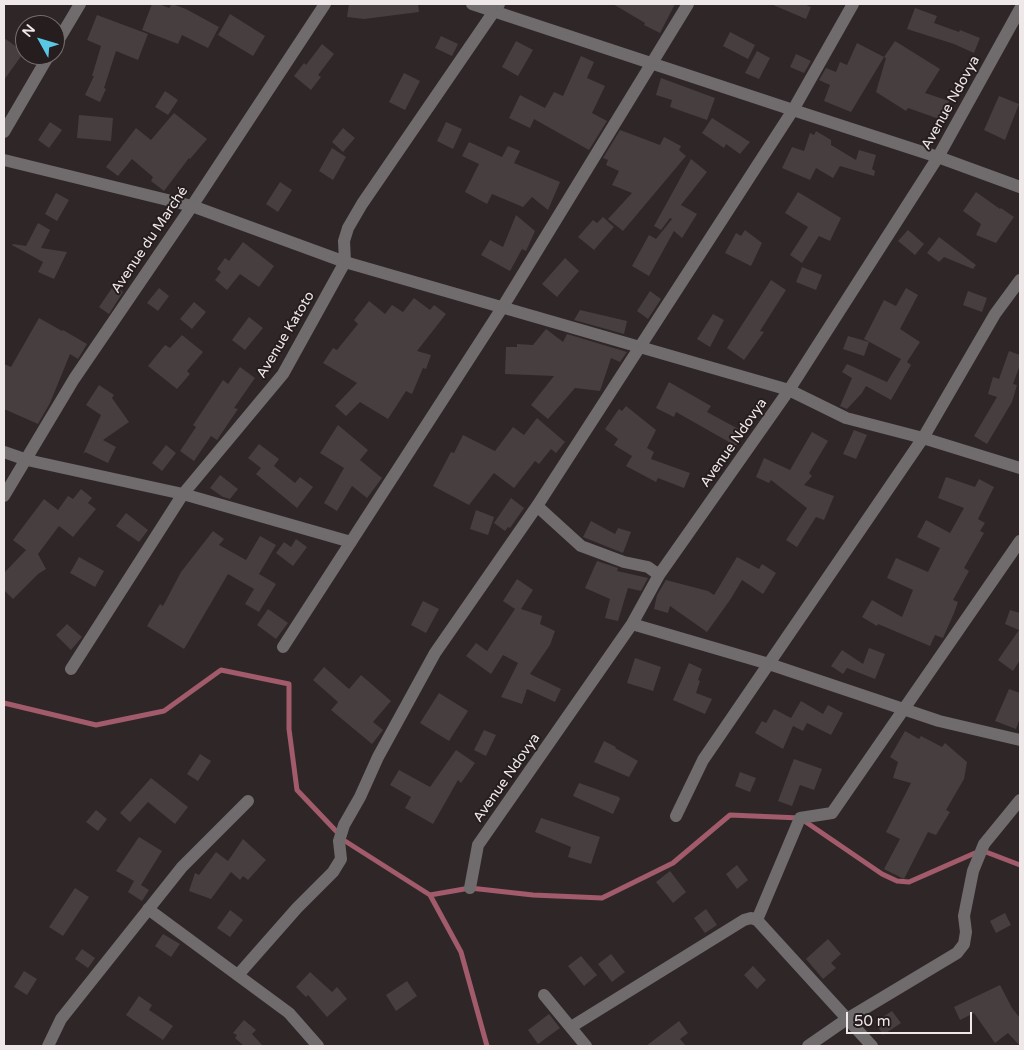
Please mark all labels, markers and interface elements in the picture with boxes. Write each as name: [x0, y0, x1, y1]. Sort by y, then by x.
north arrow: [15, 15, 65, 65]
text: N: [19, 21, 39, 41]
street label: Avenue Ndovya: [918, 53, 984, 153]
street label: Avenue du Marché: [108, 183, 192, 297]
street label: Avenue Katoto: [253, 289, 319, 381]
street label: Avenue Ndovya: [697, 395, 771, 491]
street label: Avenue Ndovya: [470, 730, 544, 826]
scale bar: [849, 1002, 975, 1034]
text: 50 m: [854, 1012, 891, 1030]

